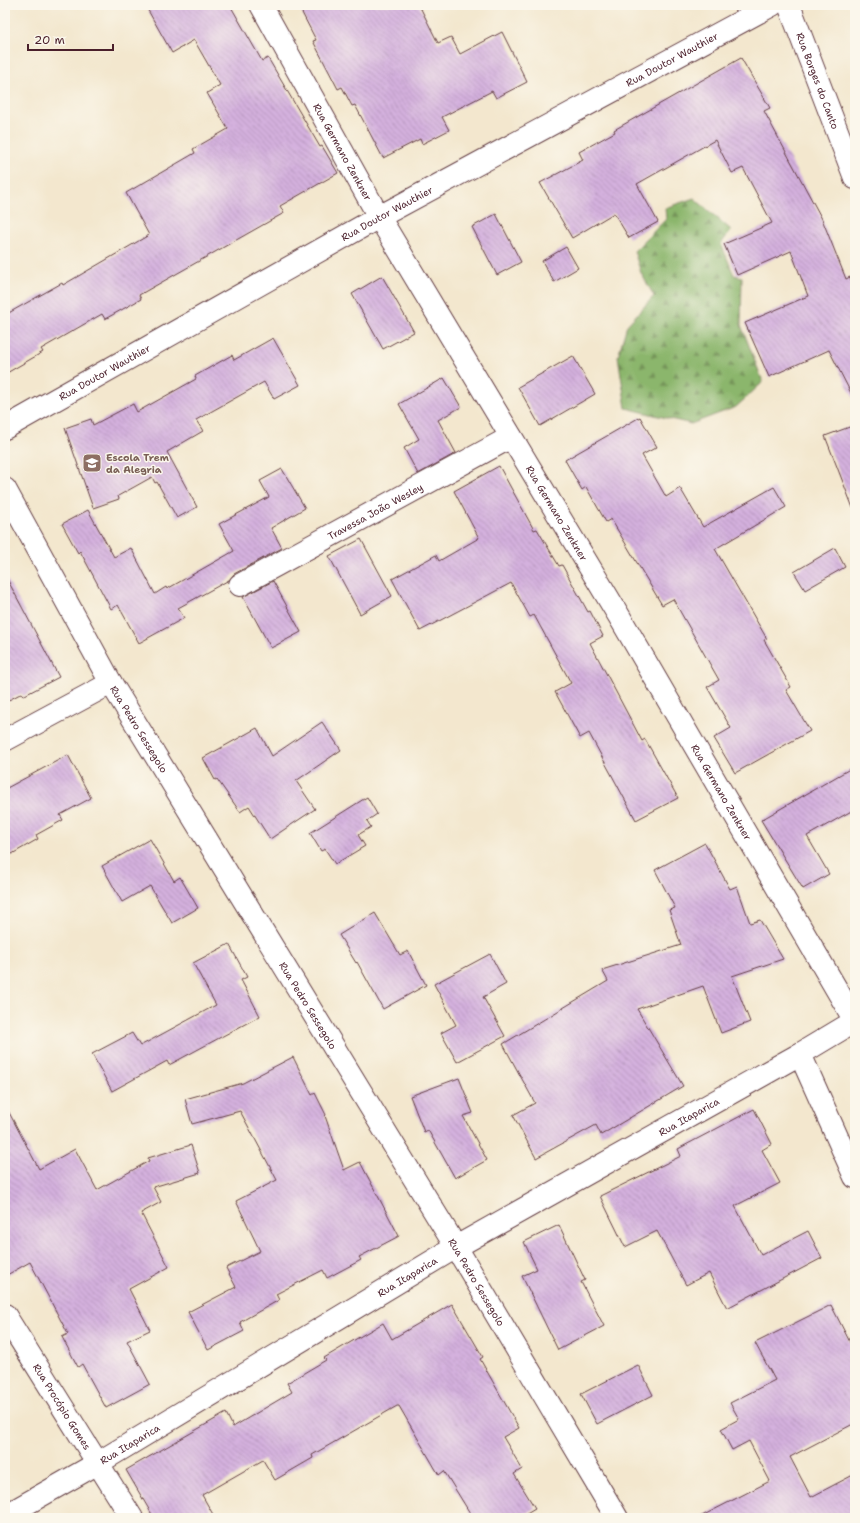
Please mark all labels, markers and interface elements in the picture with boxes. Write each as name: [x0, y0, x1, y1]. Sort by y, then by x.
scale bar: [28, 26, 113, 52]
street label: Rua Doutor Wauthier: [624, 29, 720, 90]
street label: Rua Borges do Canto: [793, 31, 842, 131]
text: 20 m: [34, 32, 65, 48]
street label: Rua Germano Zenkner: [310, 101, 375, 203]
street label: Rua Doutor Wauthier: [339, 183, 435, 244]
street label: Rua Doutor Wauthier: [57, 341, 153, 403]
place label: Escola Trem da Alegria: [106, 451, 169, 476]
school or university icon: Escola Trem da Alegria: [81, 452, 103, 474]
street label: Rua Germano Zenkner: [523, 463, 590, 564]
street label: Travessa João Wesley: [326, 480, 425, 543]
street label: Rua Pedro Sessegolo: [107, 683, 170, 775]
street label: Rua Germano Zenkner: [688, 742, 754, 843]
street label: Rua Pedro Sessegolo: [276, 960, 339, 1052]
street label: Rua Itaparica: [656, 1094, 722, 1139]
street label: Rua Pedro Sessegolo: [445, 1236, 508, 1329]
street label: Rua Itaparica: [375, 1254, 440, 1300]
street label: Rua Procópio Gomes: [30, 1361, 94, 1452]
street label: Rua Itaparica: [98, 1421, 163, 1467]

